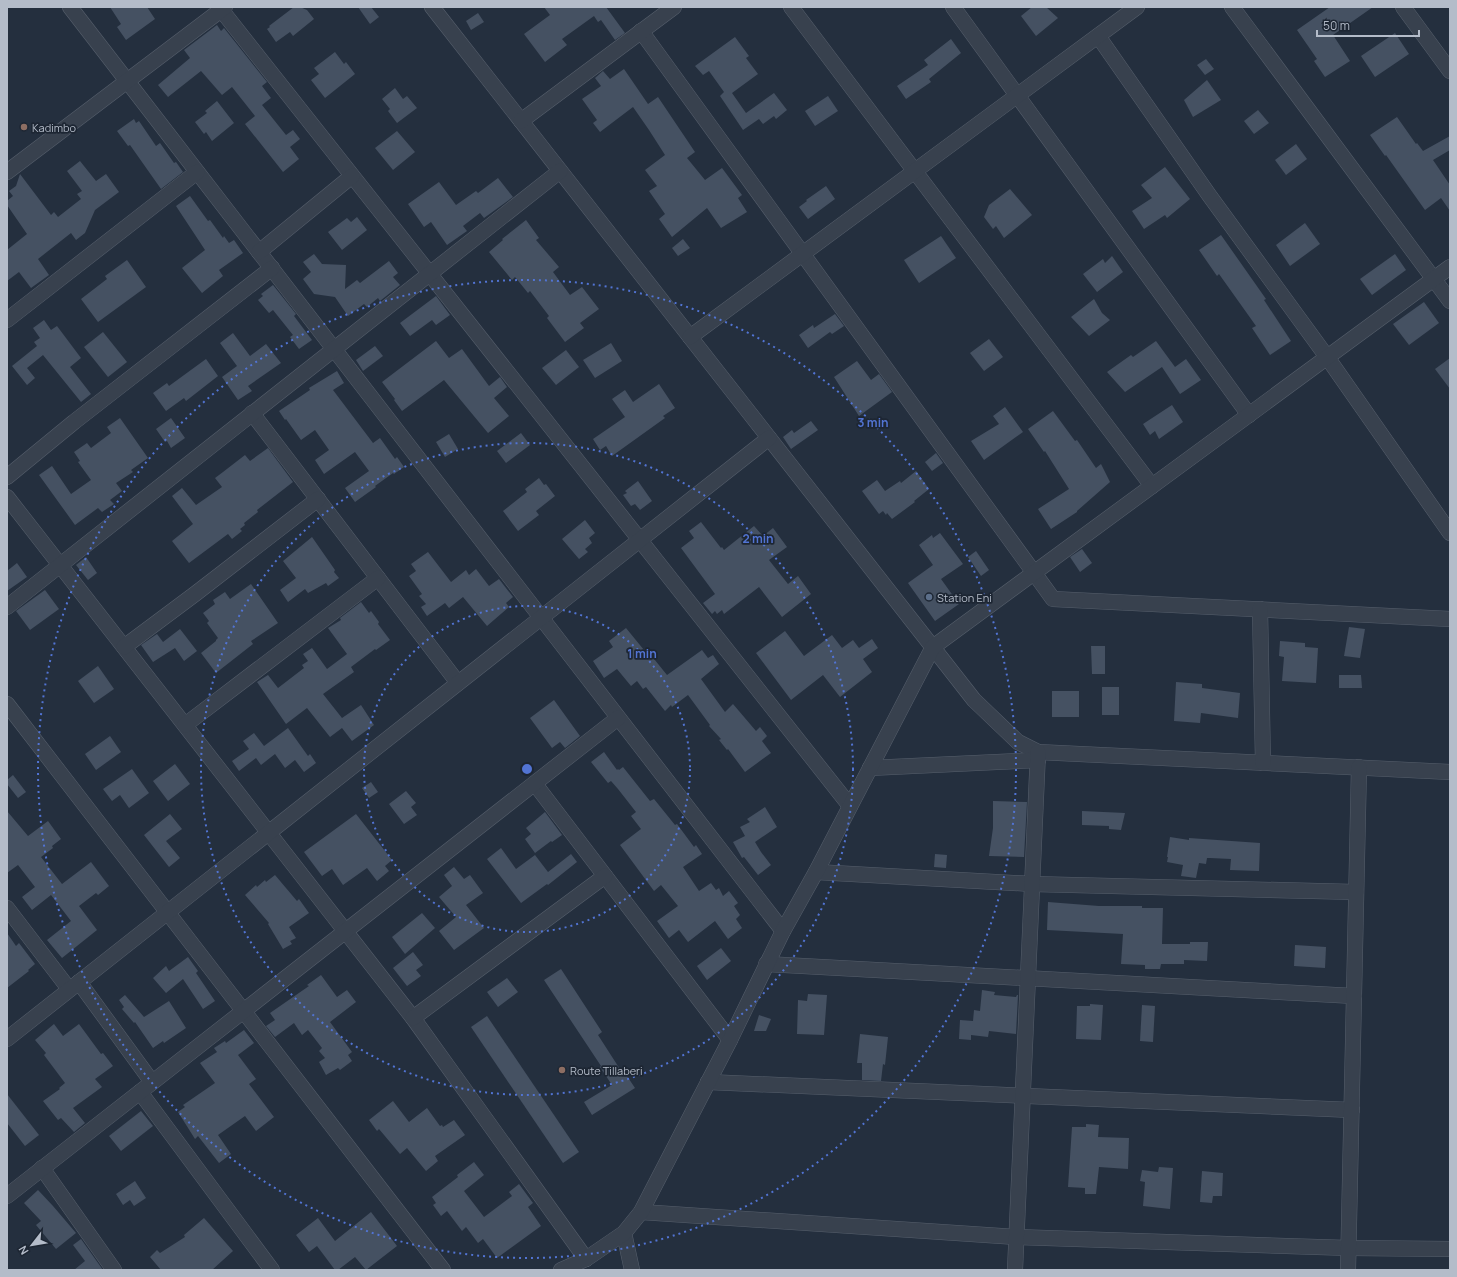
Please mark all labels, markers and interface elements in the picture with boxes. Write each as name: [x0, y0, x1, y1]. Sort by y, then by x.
scale bar: [1317, 12, 1419, 38]
text: 50 m: [1323, 17, 1350, 34]
place label: Kadimbo: [32, 120, 77, 135]
marker: Kadimbo: [19, 122, 29, 132]
text: 3 min: [857, 414, 889, 431]
text: 2 min: [742, 530, 774, 547]
place label: Station Eni: [937, 590, 992, 605]
marker: Station Eni: [924, 592, 934, 602]
text: 1 min: [627, 645, 657, 662]
centre of rings: [520, 762, 534, 776]
place label: Route Tillaberi: [570, 1063, 643, 1078]
marker: Route Tillaberi: [557, 1065, 567, 1075]
north arrow: [12, 1225, 52, 1265]
text: N: [14, 1243, 31, 1258]

